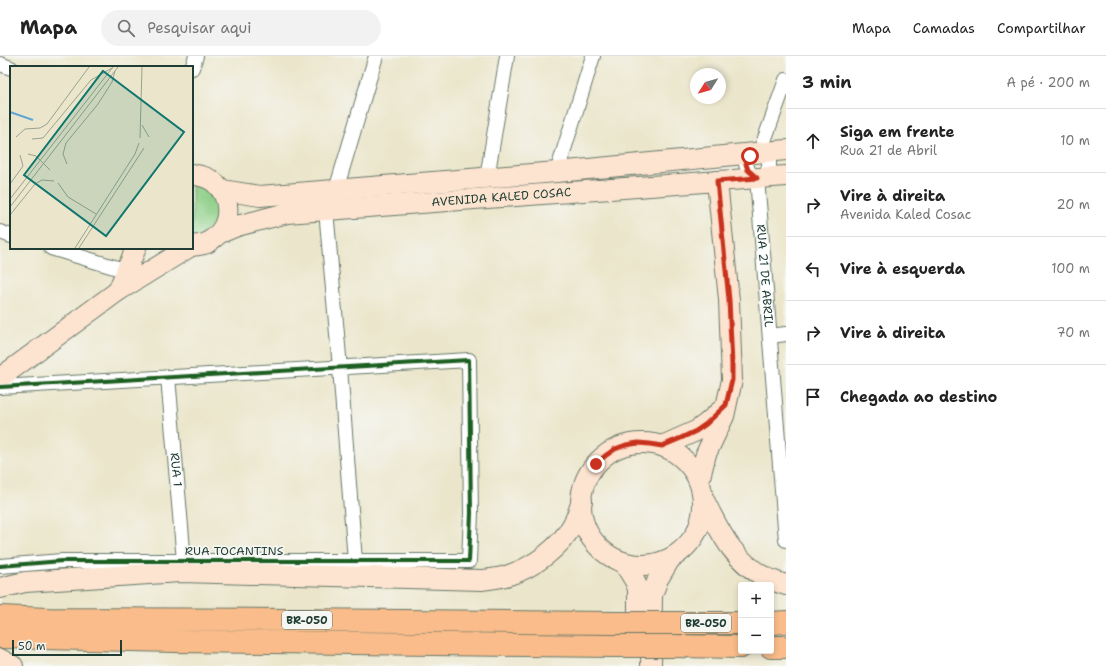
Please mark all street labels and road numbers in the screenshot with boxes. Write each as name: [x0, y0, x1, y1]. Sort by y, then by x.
street label: AVENIDA KALED COSAC: [431, 184, 572, 210]
street label: RUA 21 DE ABRIL: [753, 224, 777, 328]
street label: RUA 1: [167, 452, 186, 487]
street label: RUA TOCANTINS: [185, 543, 284, 559]
road number: BR-050: [282, 611, 332, 629]
road number: BR-050: [681, 614, 731, 632]

